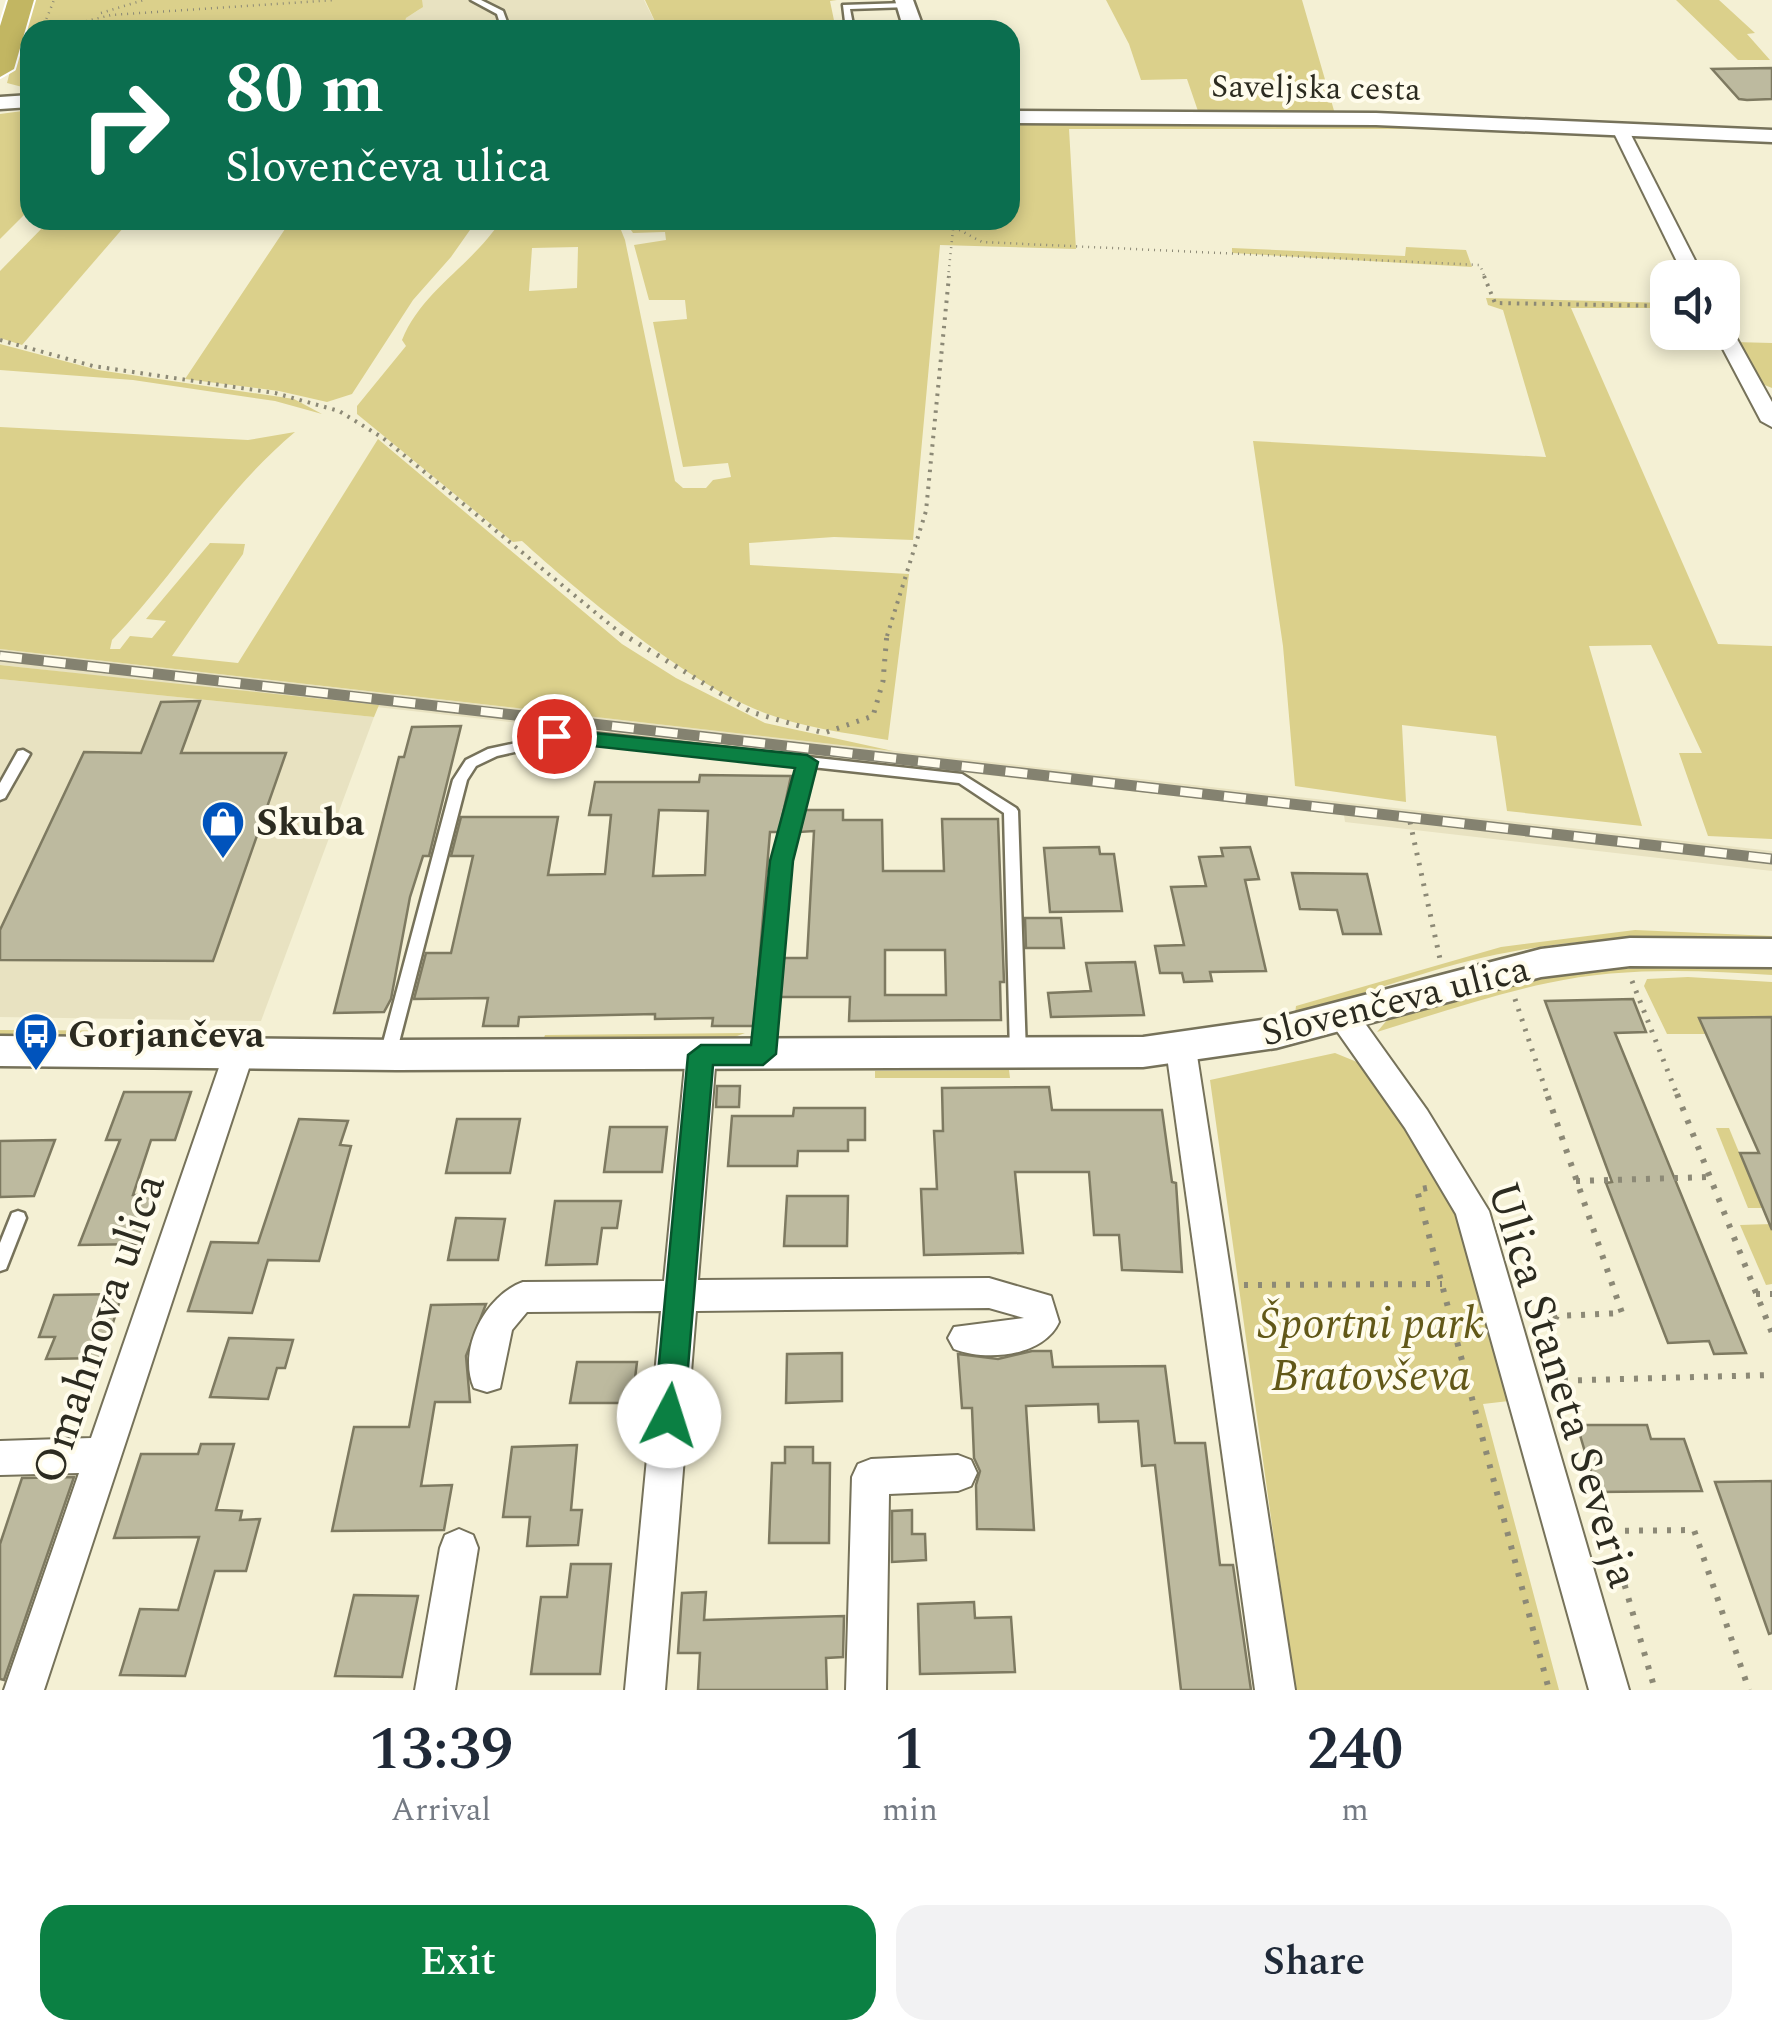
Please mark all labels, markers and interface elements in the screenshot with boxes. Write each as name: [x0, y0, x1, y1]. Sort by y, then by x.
text: 80 m: [225, 37, 384, 143]
icon: right: [60, 60, 190, 190]
street label: Saveljska cesta: [1211, 62, 1422, 115]
text: Slovenčeva ulica: [225, 133, 550, 202]
map controls: [1650, 260, 1740, 350]
button: sound: [1650, 260, 1740, 350]
pin: [512, 694, 597, 779]
icon: arrive: [527, 709, 582, 764]
place label: Skuba: [256, 795, 365, 853]
shop icon: Skuba: [200, 799, 246, 860]
street label: Slovenčeva ulica: [1255, 940, 1536, 1063]
place label: Gorjančeva: [68, 1007, 265, 1065]
bus stop icon: Gorjančeva: [13, 1011, 59, 1072]
street label: Omahnova ulica: [14, 1164, 185, 1493]
street label: Ulica Staneta Severja: [1468, 1173, 1657, 1596]
park label: Športni park Bratovševa: [1258, 1290, 1484, 1411]
position arrow: [617, 1364, 721, 1468]
text: 13:39: [369, 1704, 513, 1796]
text: 1: [894, 1704, 926, 1796]
text: 240: [1307, 1704, 1403, 1796]
text: Arrival: [391, 1786, 491, 1835]
text: min: [882, 1786, 938, 1835]
text: m: [1341, 1786, 1369, 1835]
button: Exit: [40, 1905, 876, 2020]
button: Share: [896, 1905, 1732, 2020]

